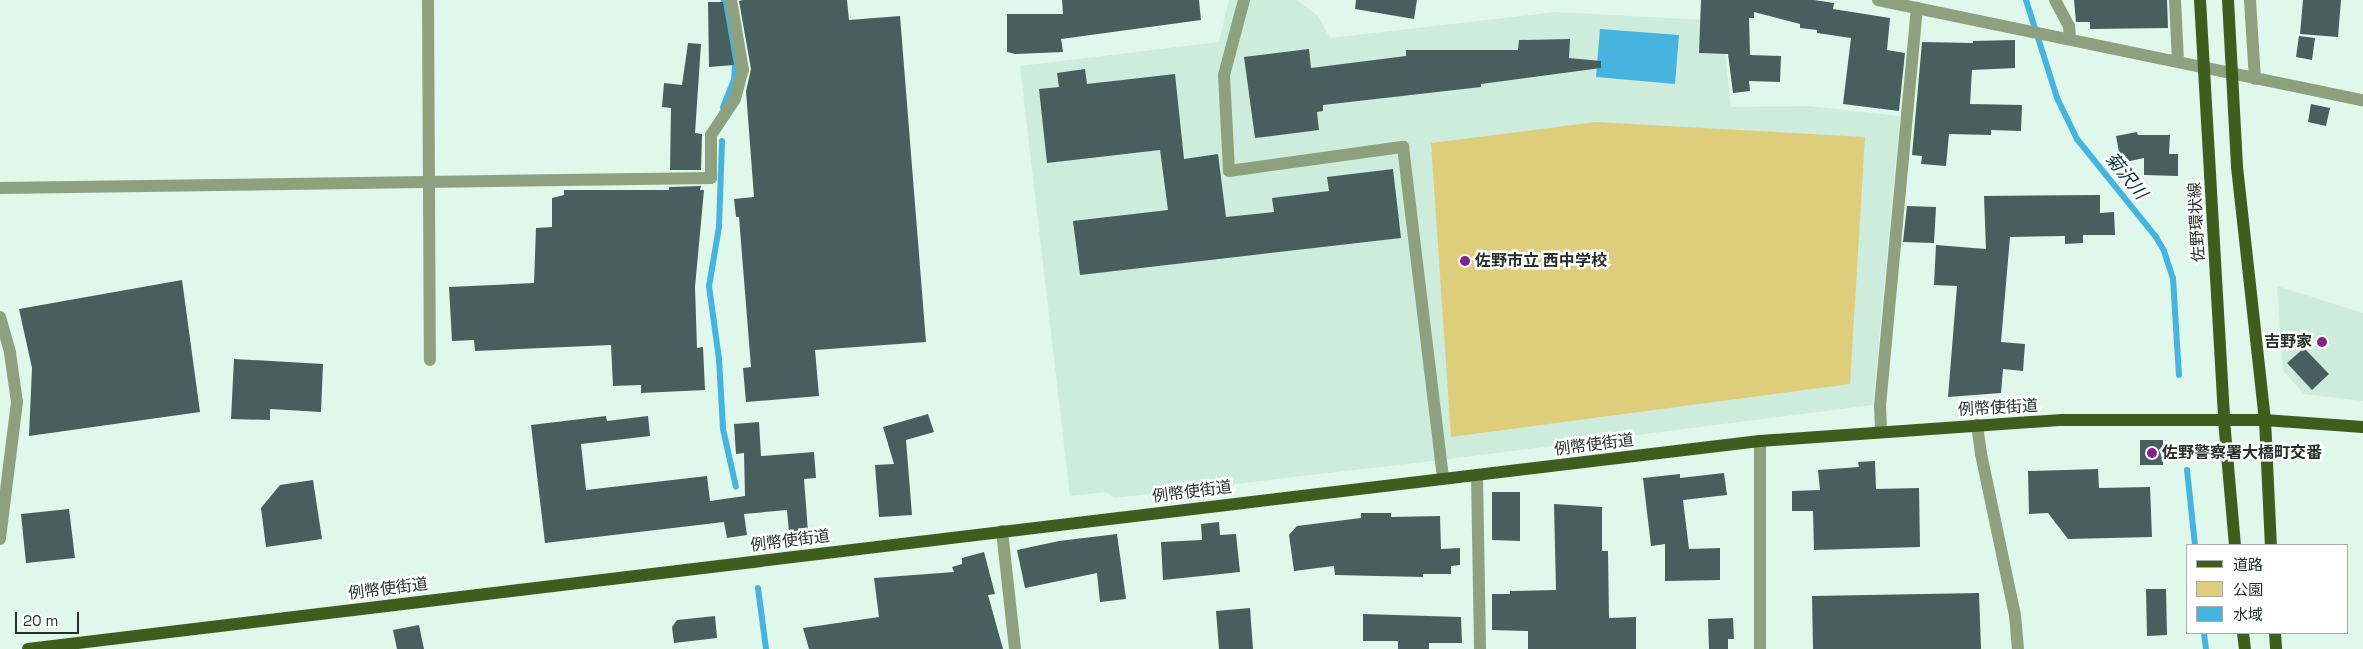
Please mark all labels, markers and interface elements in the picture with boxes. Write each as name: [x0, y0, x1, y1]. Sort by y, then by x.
water label: 菊沢川: [2101, 148, 2151, 204]
street label: 佐野環状線: [2185, 182, 2209, 262]
place label: 佐野市立 西中学校: [1475, 251, 1607, 271]
marker: 佐野市立 西中学校: [1459, 255, 1471, 267]
place label: 吉野家: [2264, 332, 2312, 352]
marker: 吉野家: [2316, 336, 2328, 348]
street label: 例幣使街道: [1958, 396, 2038, 420]
street label: 例幣使街道: [1553, 431, 1635, 459]
place label: 佐野警察署大橋町交番: [2162, 443, 2322, 463]
marker: 佐野警察署大橋町交番: [2146, 447, 2158, 459]
street label: 例幣使街道: [1151, 478, 1233, 506]
street label: 例幣使街道: [749, 527, 831, 555]
legend: [2186, 544, 2348, 634]
text: 道路: [2233, 555, 2263, 574]
street label: 例幣使街道: [347, 575, 429, 603]
text: 公園: [2233, 580, 2263, 599]
scale bar: [18, 602, 81, 634]
text: 水域: [2233, 605, 2263, 624]
text: 20 m: [23, 611, 58, 630]

